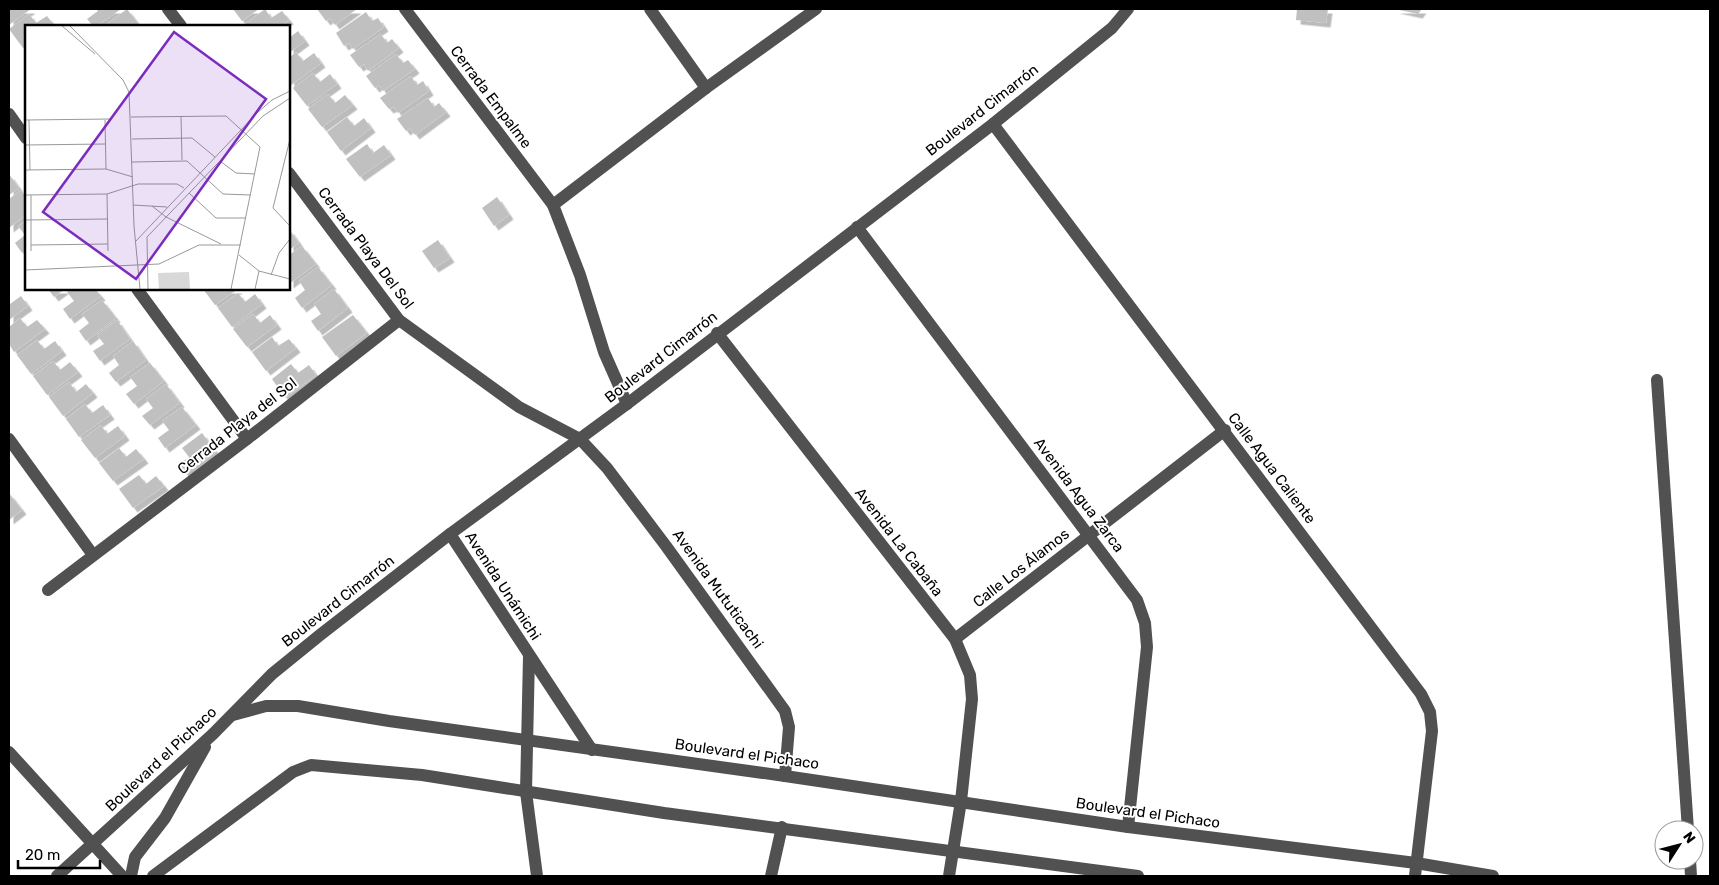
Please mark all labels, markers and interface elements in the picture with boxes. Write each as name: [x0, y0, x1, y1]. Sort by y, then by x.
inset map: [25, 25, 290, 290]
street label: Cerrada Empalme: [447, 42, 535, 152]
street label: Boulevard Cimarrón: [922, 60, 1042, 160]
street label: Cerrada Playa Del Sol: [314, 184, 418, 312]
street label: Boulevard Cimarrón: [601, 307, 721, 407]
street label: Cerrada Playa del Sol: [174, 374, 300, 478]
street label: Calle Agua Caliente: [1224, 409, 1320, 527]
street label: Avenida Agua Zarca: [1030, 434, 1128, 556]
street label: Avenida La Cabaña: [851, 484, 947, 600]
street label: Calle Los Álamos: [969, 525, 1073, 611]
street label: Avenida Mututicachi: [669, 526, 767, 652]
street label: Avenida Unámichi: [461, 528, 545, 644]
street label: Boulevard Cimarrón: [278, 551, 398, 651]
street label: Boulevard el Pichaco: [102, 703, 220, 815]
street label: Boulevard el Pichaco: [674, 735, 820, 773]
street label: Boulevard el Pichaco: [1075, 794, 1221, 832]
north arrow: [1654, 820, 1704, 870]
text: N: [1679, 829, 1699, 847]
scale bar: [18, 838, 100, 870]
text: 20 m: [25, 846, 60, 864]

